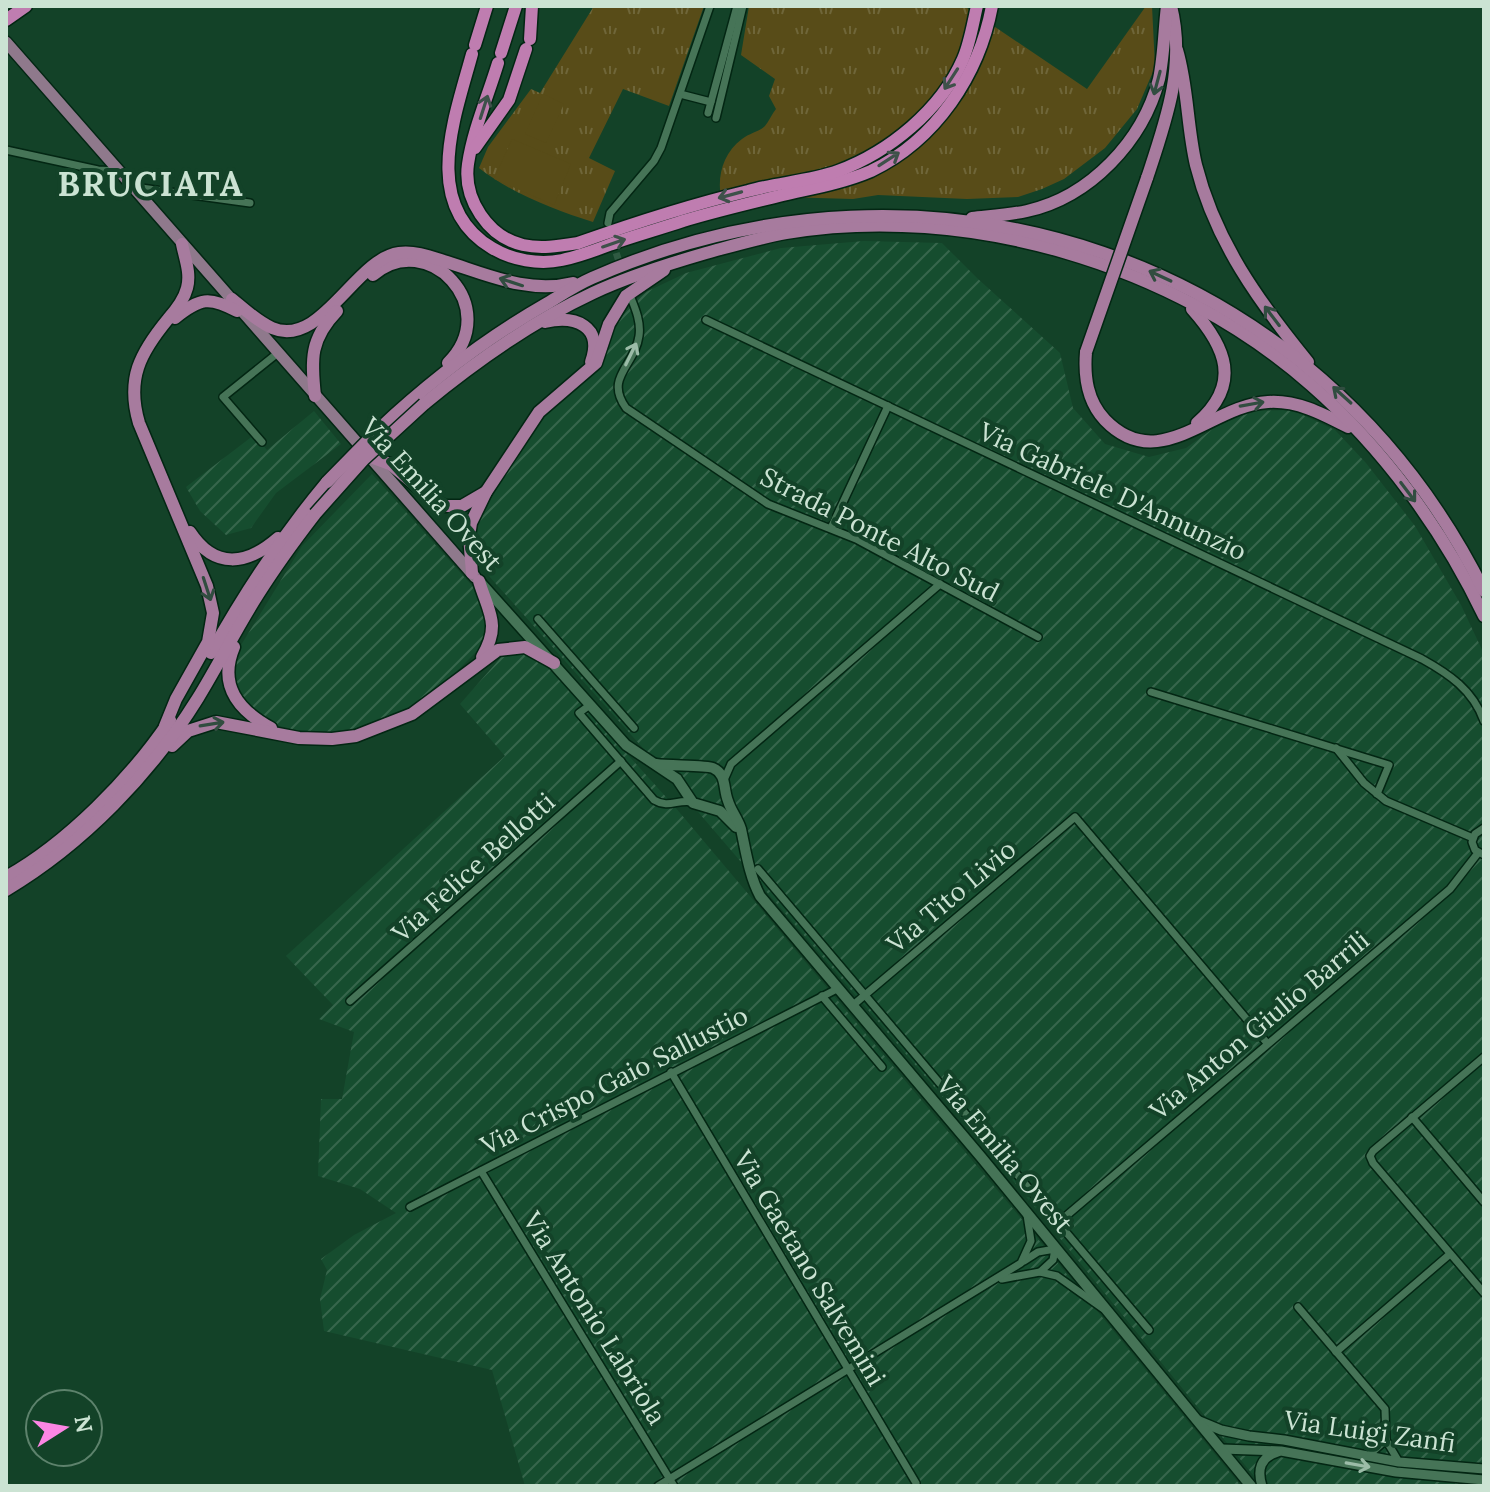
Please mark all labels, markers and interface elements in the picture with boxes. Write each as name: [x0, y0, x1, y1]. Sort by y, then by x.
one-way arrow: [943, 67, 959, 89]
one-way arrow: [1148, 70, 1163, 96]
one-way arrow: [477, 95, 492, 121]
one-way arrow: [877, 151, 899, 168]
district label: BRUCIATA: [57, 162, 245, 205]
one-way arrow: [717, 189, 743, 204]
one-way arrow: [601, 235, 626, 250]
one-way arrow: [1148, 267, 1173, 282]
one-way arrow: [499, 273, 524, 288]
one-way arrow: [1263, 306, 1280, 327]
one-way arrow: [624, 343, 639, 367]
one-way arrow: [1332, 387, 1352, 405]
one-way arrow: [1239, 396, 1265, 411]
street label: Via Emilia Ovest: [354, 410, 510, 578]
street label: Via Gabriele D'Annunzio: [973, 414, 1252, 568]
street label: Strada Ponte Alto Sud: [755, 460, 1005, 608]
one-way arrow: [1400, 481, 1416, 503]
one-way arrow: [201, 576, 216, 601]
one-way arrow: [198, 716, 224, 731]
street label: Via Felice Bellotti: [384, 785, 561, 950]
street label: Via Tito Livio: [879, 832, 1022, 960]
street label: Via Anton Giulio Barrili: [1142, 923, 1376, 1127]
street label: Via Crispo Gaio Sallustio: [474, 998, 753, 1162]
street label: Via Emilia Ovest: [929, 1068, 1080, 1239]
street label: Via Gaetano Salvemini: [726, 1144, 893, 1392]
street label: Via Antonio Labriola: [516, 1205, 674, 1431]
north arrow: [24, 1388, 104, 1468]
street label: Via Luigi Zanfi: [1281, 1403, 1458, 1459]
text: N: [68, 1413, 99, 1435]
one-way arrow: [1344, 1458, 1370, 1473]

